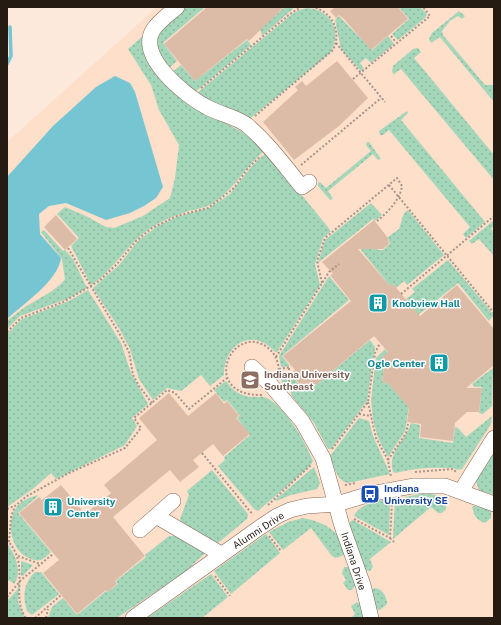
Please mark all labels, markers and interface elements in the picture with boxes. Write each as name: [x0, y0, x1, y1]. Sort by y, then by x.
building icon: Knobview Hall: [367, 292, 389, 314]
place label: Knobview Hall: [392, 297, 460, 309]
building icon: Ogle Center: [428, 352, 450, 374]
place label: Ogle Center: [368, 357, 425, 369]
place label: Indiana University Southeast: [264, 368, 350, 392]
school or university icon: Indiana University Southeast: [239, 369, 261, 391]
place label: Indiana University SE: [384, 482, 448, 506]
bus stop icon: Indiana University SE: [359, 483, 381, 505]
place label: University Center: [67, 495, 116, 519]
building icon: University Center: [42, 496, 64, 518]
street label: Alumni Drive: [230, 509, 286, 551]
street label: Indiana Drive: [339, 530, 369, 592]

